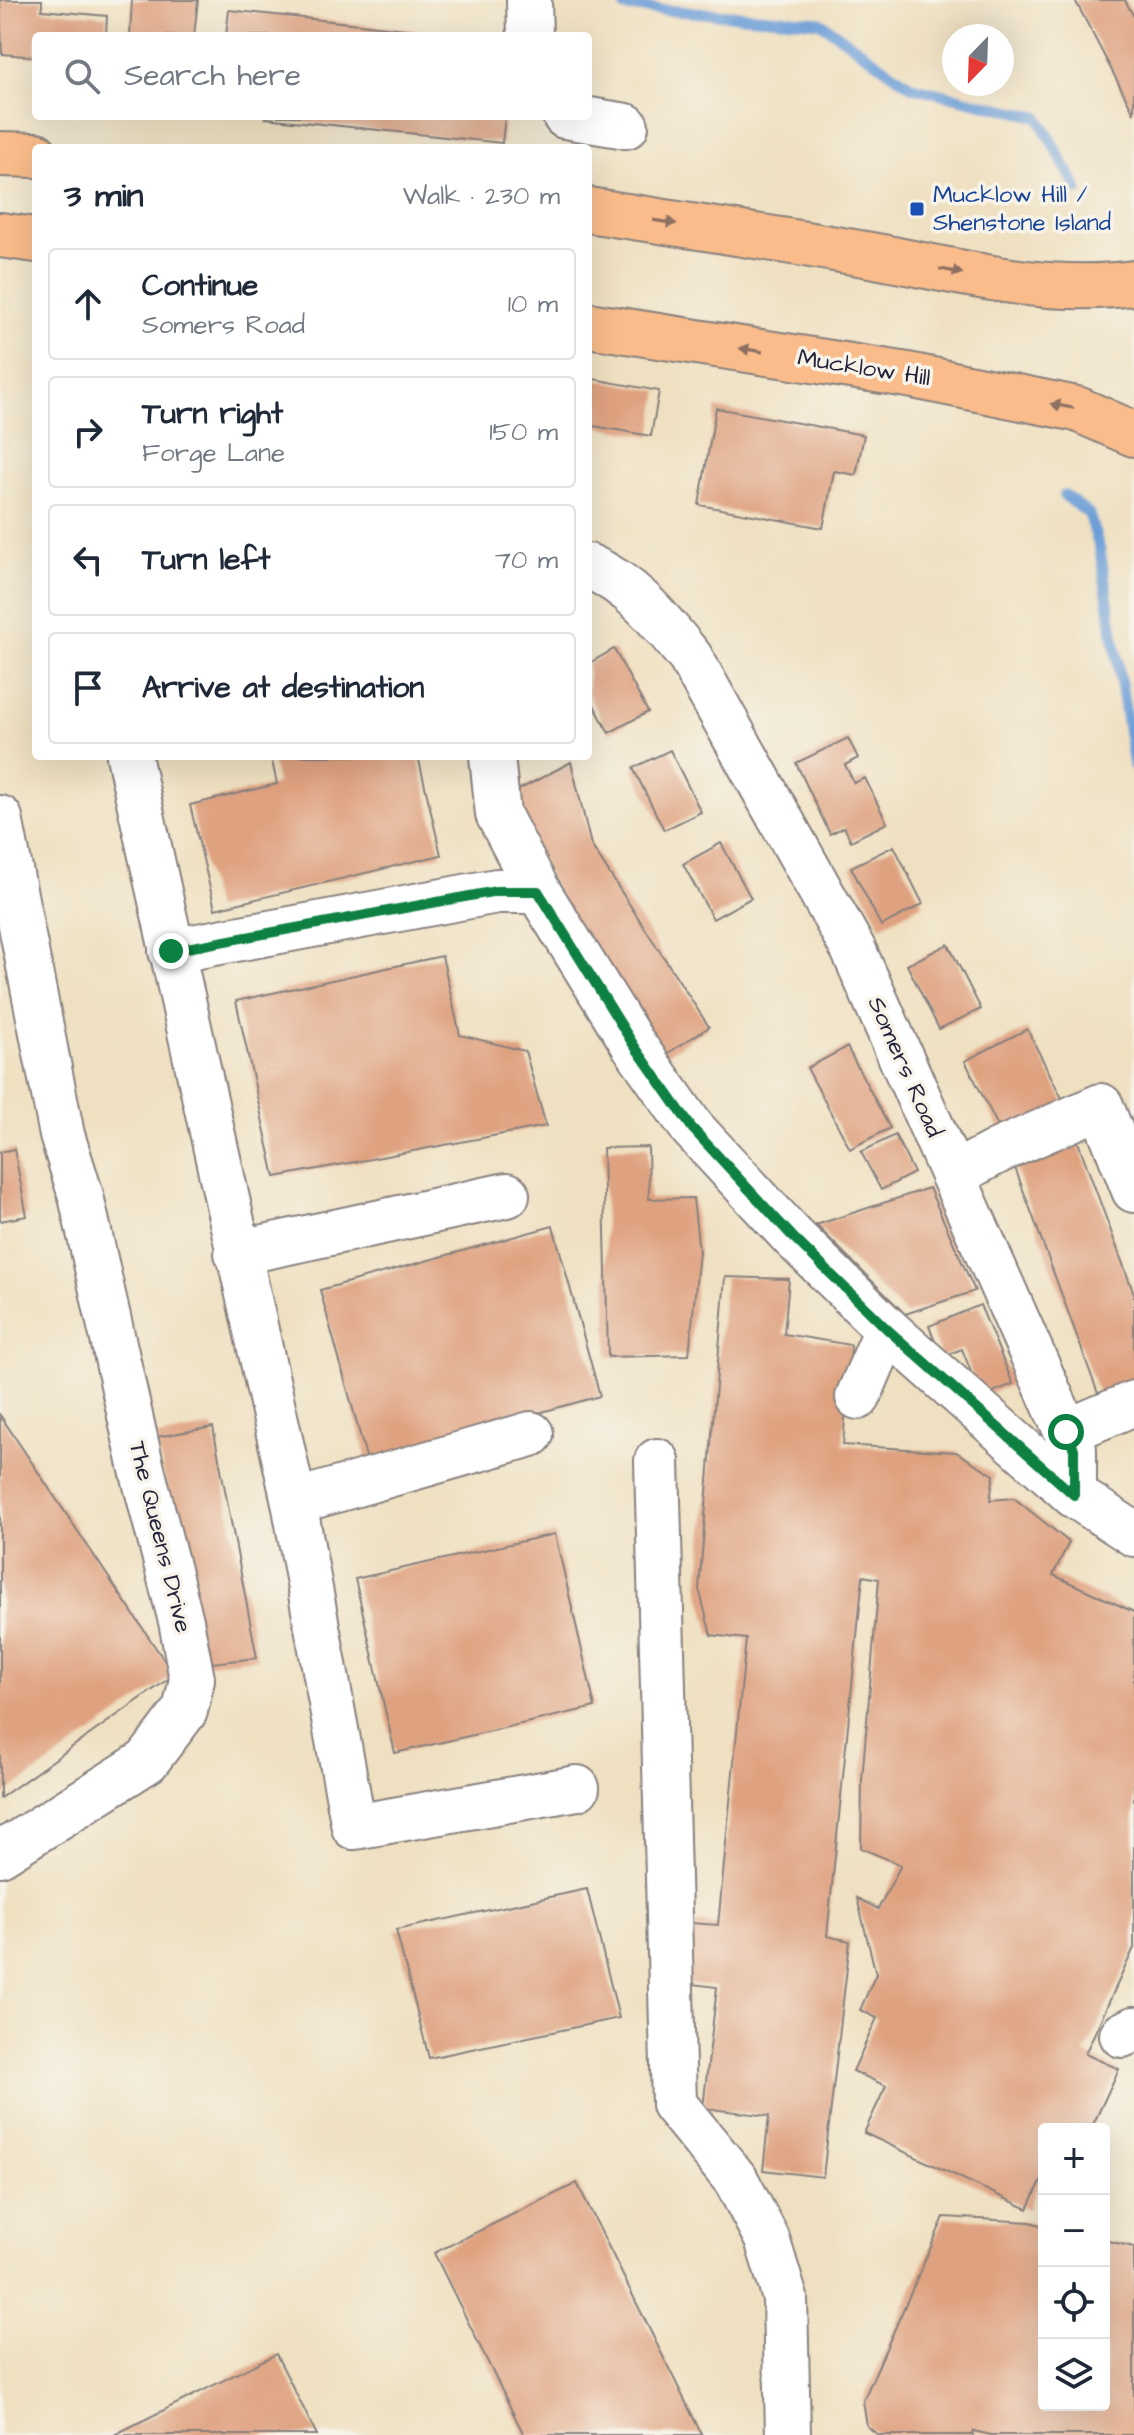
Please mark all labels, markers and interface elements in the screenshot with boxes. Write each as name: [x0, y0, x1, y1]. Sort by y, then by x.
north arrow: [942, 24, 1014, 96]
search box: [32, 32, 592, 120]
icon: search: [60, 54, 104, 98]
text: Search here: [124, 55, 301, 97]
text: 3 min: [64, 172, 144, 220]
text: Walk · 230 m: [403, 178, 560, 214]
place label: Mucklow Hill / Shenstone Island: [933, 178, 1111, 240]
marker: Mucklow Hill / Shenstone Island: [908, 200, 926, 218]
one-way arrow: [653, 216, 678, 229]
text: Continue: [142, 265, 258, 307]
one-way arrow: [939, 265, 964, 277]
icon: ahead: [66, 282, 110, 326]
text: 10 m: [508, 286, 558, 322]
text: Somers Road: [142, 307, 305, 343]
street label: Mucklow Hill: [795, 341, 933, 395]
one-way arrow: [738, 343, 763, 356]
text: Turn right: [142, 393, 283, 435]
one-way arrow: [1049, 399, 1074, 411]
icon: right: [66, 410, 110, 454]
text: 150 m: [489, 414, 558, 450]
text: Forge Lane: [142, 435, 285, 471]
icon: left: [66, 538, 110, 582]
text: Turn left: [142, 539, 270, 581]
text: 70 m: [495, 542, 558, 578]
icon: arrive: [66, 666, 110, 710]
text: Arrive at destination: [142, 667, 424, 709]
route end: [153, 933, 189, 969]
street label: Somers Road: [859, 991, 951, 1143]
route start: [1048, 1414, 1084, 1450]
street label: The Queens Drive: [120, 1438, 200, 1636]
map controls: [1038, 2123, 1110, 2411]
button: +: [1038, 2123, 1110, 2195]
button: −: [1038, 2195, 1110, 2267]
button: locate: [1038, 2267, 1110, 2339]
button: layers: [1038, 2339, 1110, 2411]

